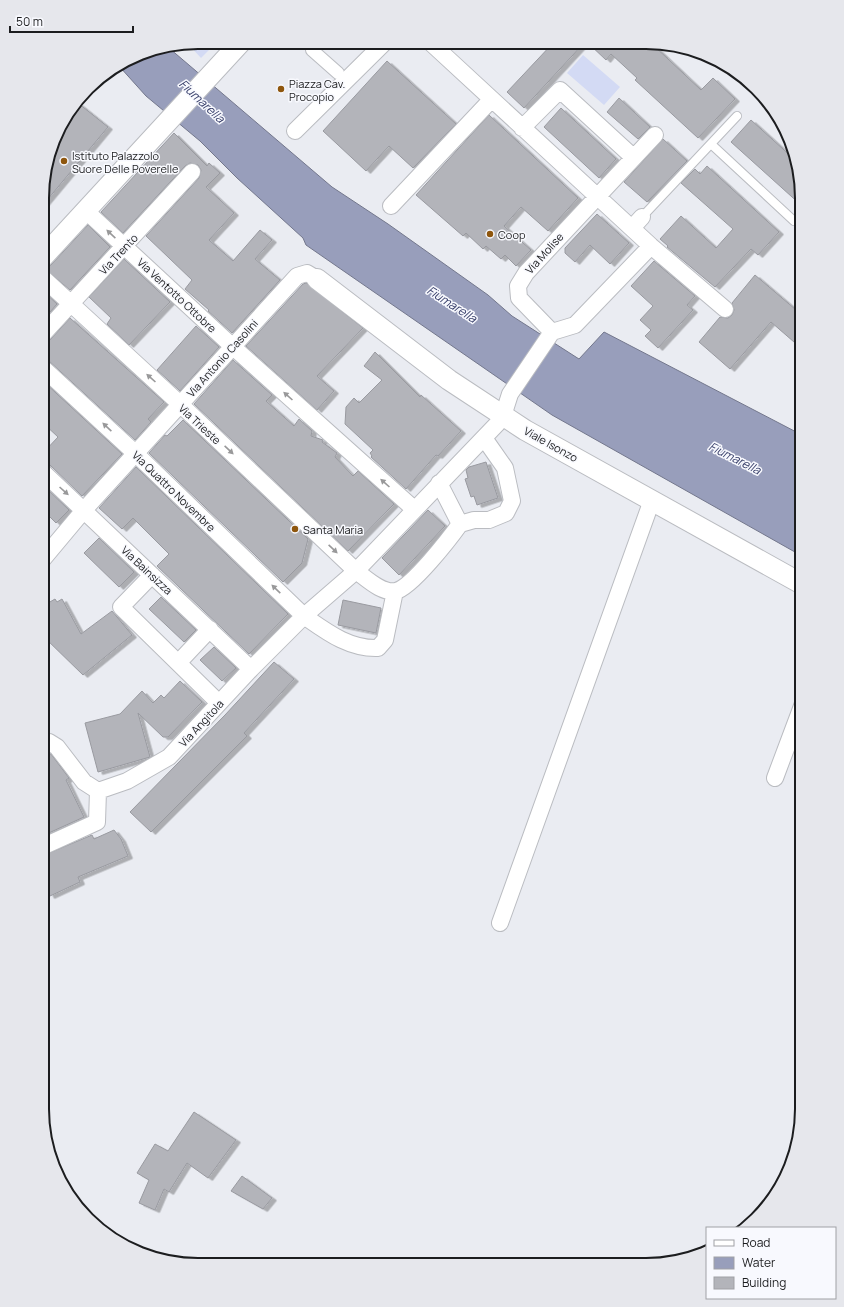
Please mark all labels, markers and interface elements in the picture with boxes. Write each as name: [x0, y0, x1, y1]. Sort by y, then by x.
scale bar: [10, 8, 133, 34]
text: 50 m: [16, 13, 43, 30]
water label: Fiumarella: [176, 76, 229, 127]
place label: Piazza Cav. Procopio: [289, 76, 345, 104]
marker: Piazza Cav. Procopio: [276, 84, 286, 94]
place label: Istituto Palazzolo Suore Delle Poverelle: [72, 148, 179, 176]
marker: Istituto Palazzolo Suore Delle Poverelle: [59, 156, 69, 166]
place label: Coop: [498, 227, 526, 242]
marker: Coop: [485, 229, 495, 239]
street label: Via Molise: [522, 229, 567, 277]
street label: Via Trento: [95, 230, 141, 278]
one-way arrow: [106, 230, 116, 239]
street label: Via Ventotto Ottobre: [134, 254, 220, 336]
water label: Fiumarella: [424, 282, 481, 327]
street label: Via Antonio Casolini: [183, 316, 261, 400]
one-way arrow: [146, 373, 156, 383]
one-way arrow: [283, 392, 293, 401]
street label: Via Trieste: [176, 401, 225, 448]
one-way arrow: [101, 422, 112, 431]
street label: Viale Isonzo: [521, 423, 581, 465]
water label: Fiumarella: [706, 438, 765, 479]
one-way arrow: [224, 446, 234, 455]
street label: Via Quattro Novembre: [129, 447, 219, 535]
one-way arrow: [380, 478, 390, 487]
one-way arrow: [59, 486, 68, 495]
place label: Santa Maria: [303, 522, 363, 537]
marker: Santa Maria: [290, 524, 300, 534]
street label: Via Bainsizza: [118, 542, 176, 598]
one-way arrow: [328, 545, 338, 554]
one-way arrow: [271, 584, 281, 594]
street label: Via Angitola: [175, 696, 227, 750]
legend: [706, 1227, 836, 1299]
text: Road: [742, 1234, 770, 1251]
text: Water: [742, 1254, 776, 1271]
text: Building: [742, 1274, 786, 1291]

